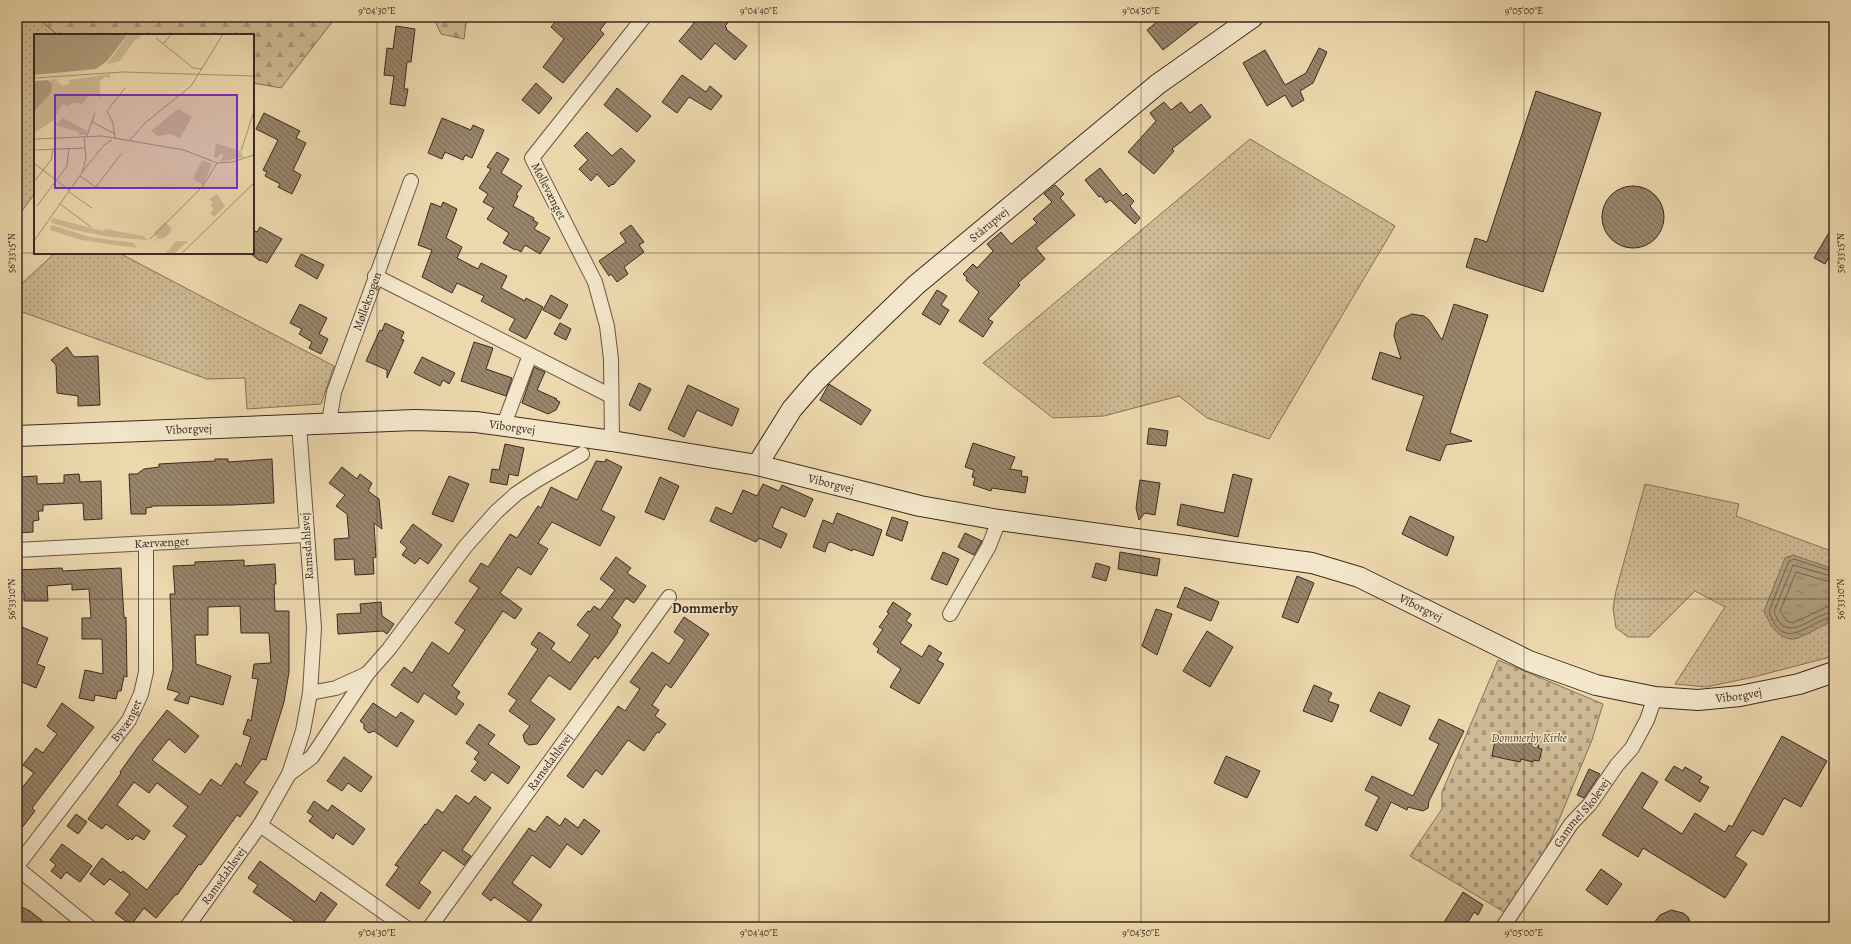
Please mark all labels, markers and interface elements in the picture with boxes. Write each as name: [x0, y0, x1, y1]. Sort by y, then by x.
text: 9°04'30"E: [358, 4, 396, 17]
text: 9°04'40"E: [740, 4, 778, 17]
text: 9°04'50"E: [1122, 4, 1160, 17]
text: 9°05'00"E: [1505, 4, 1543, 17]
inset map: [34, 34, 254, 254]
street label: Møllevænget: [528, 160, 570, 222]
street label: Stårupvej: [966, 204, 1012, 246]
text: 56°33'15"N: [5, 233, 18, 273]
text: 56°33'15"N: [1834, 233, 1847, 273]
street label: Møllekrogen: [349, 269, 385, 333]
street label: Viborgvej: [487, 416, 536, 438]
street label: Viborgvej: [164, 420, 212, 438]
street label: Viborgvej: [806, 470, 856, 497]
street label: Ramsdahlsvej: [297, 512, 317, 580]
street label: Kærvænget: [134, 533, 190, 552]
text: 56°33'10"N: [5, 579, 18, 619]
text: 56°33'10"N: [1834, 579, 1847, 619]
street label: Viborgvej: [1396, 590, 1445, 625]
district label: Dommerby: [672, 599, 738, 618]
street label: Viborgvej: [1714, 684, 1763, 706]
street label: Byvænget: [107, 697, 145, 745]
street label: Ramsdahlsvej: [523, 730, 576, 794]
park label: Dommerby Kirke: [1491, 730, 1567, 746]
street label: Gammel Skolevej: [1550, 775, 1614, 850]
street label: Ramsdahlsvej: [198, 844, 250, 908]
text: 9°04'30"E: [358, 926, 396, 939]
text: 9°04'40"E: [740, 926, 778, 939]
text: 9°04'50"E: [1122, 926, 1160, 939]
text: 9°05'00"E: [1505, 926, 1543, 939]

